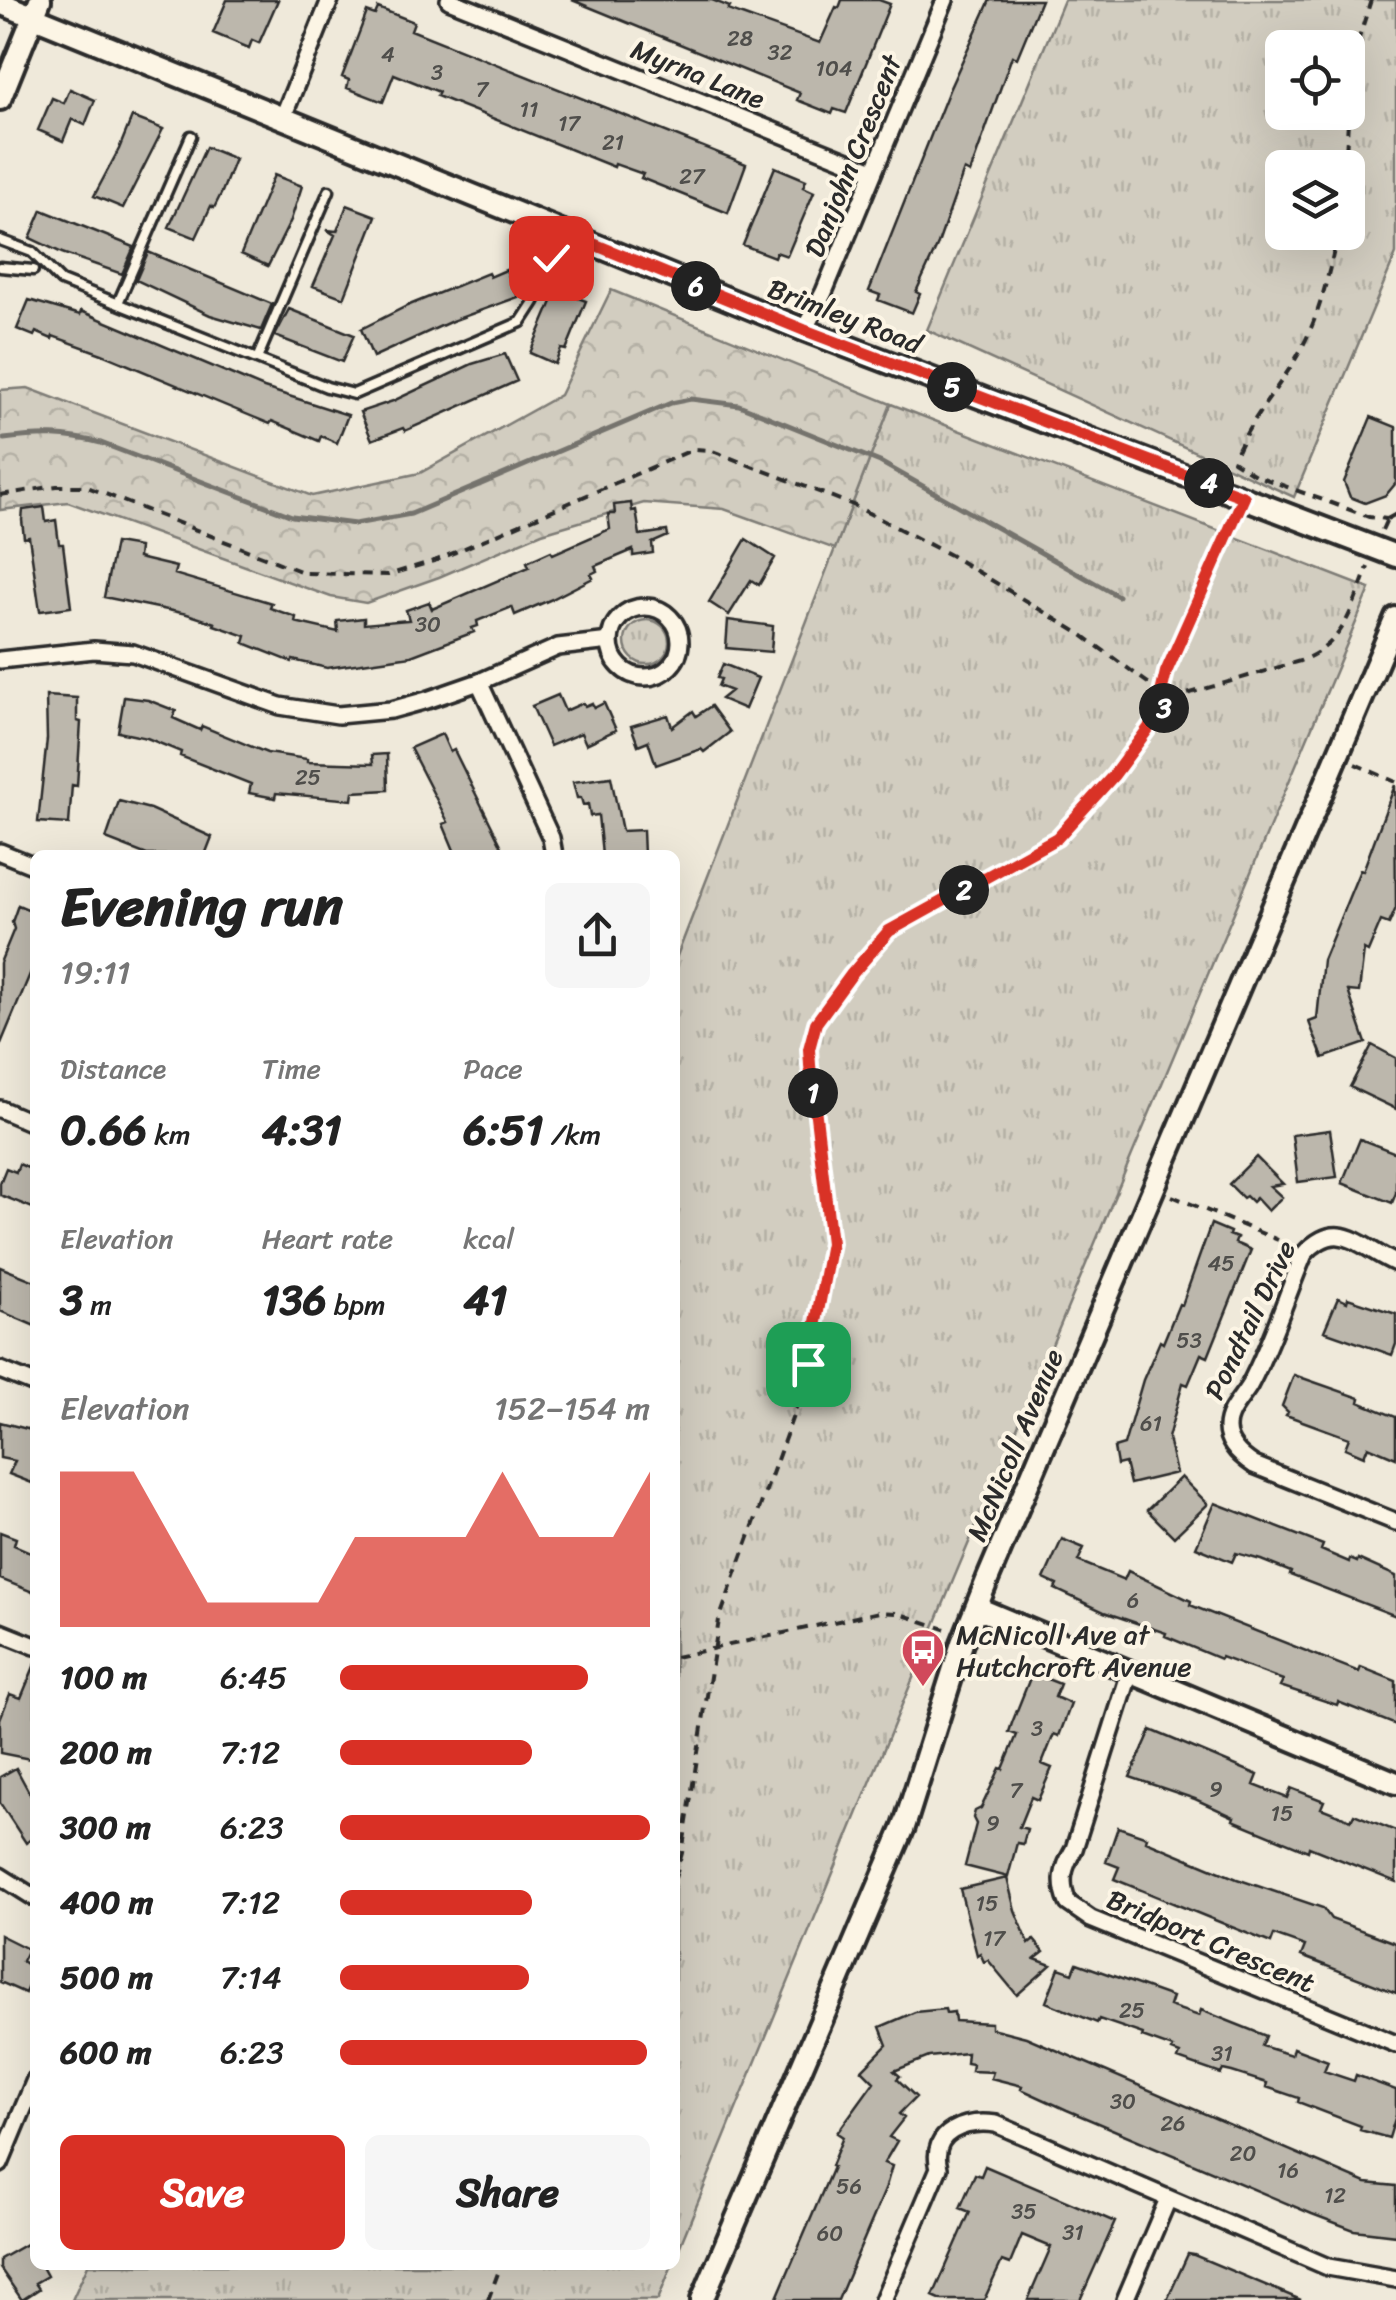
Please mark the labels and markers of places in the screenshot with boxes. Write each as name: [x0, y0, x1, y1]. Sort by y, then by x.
pin: [509, 216, 594, 301]
pin: 6: [671, 261, 721, 311]
pin: 5: [927, 362, 977, 412]
pin: 4: [1184, 458, 1234, 508]
pin: 3: [1139, 683, 1189, 733]
pin: 2: [939, 865, 989, 915]
pin: 1: [788, 1068, 838, 1118]
pin: [766, 1322, 851, 1407]
place label: McNicoll Ave at Hutchcroft Avenue: [956, 1610, 1192, 1691]
bus stop icon: McNicoll Ave at Hutchcroft Avenue: [900, 1627, 946, 1688]

